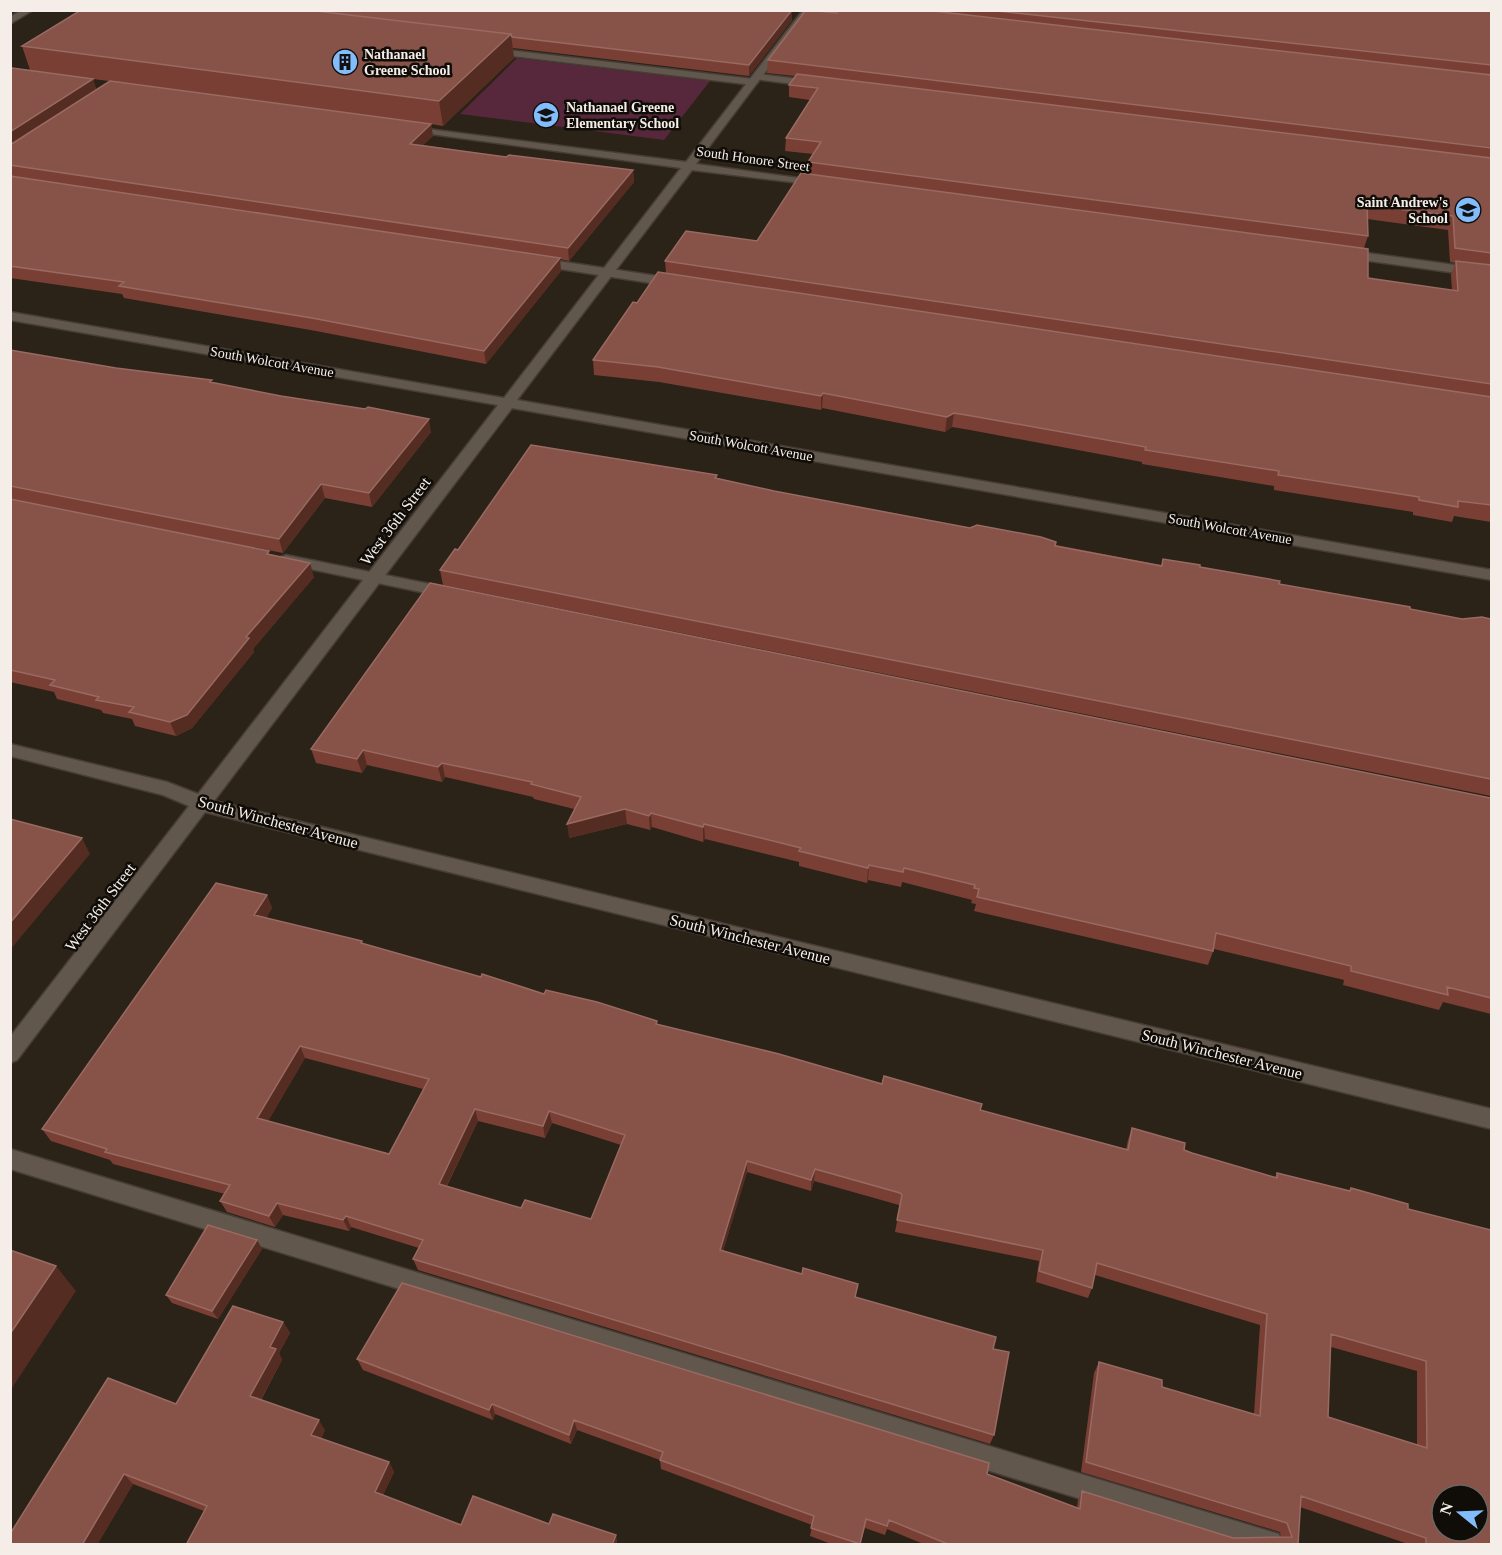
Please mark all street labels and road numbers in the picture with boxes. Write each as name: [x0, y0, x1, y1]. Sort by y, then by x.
street label: South Honore Street: [695, 144, 811, 174]
street label: South Wolcott Avenue: [209, 344, 335, 380]
street label: South Wolcott Avenue: [688, 428, 814, 464]
street label: West 36th Street: [357, 473, 434, 568]
street label: South Wolcott Avenue: [1167, 511, 1293, 547]
street label: South Winchester Avenue: [196, 792, 360, 852]
street label: West 36th Street: [62, 859, 139, 954]
street label: South Winchester Avenue: [668, 911, 832, 967]
street label: South Winchester Avenue: [1140, 1026, 1304, 1082]

